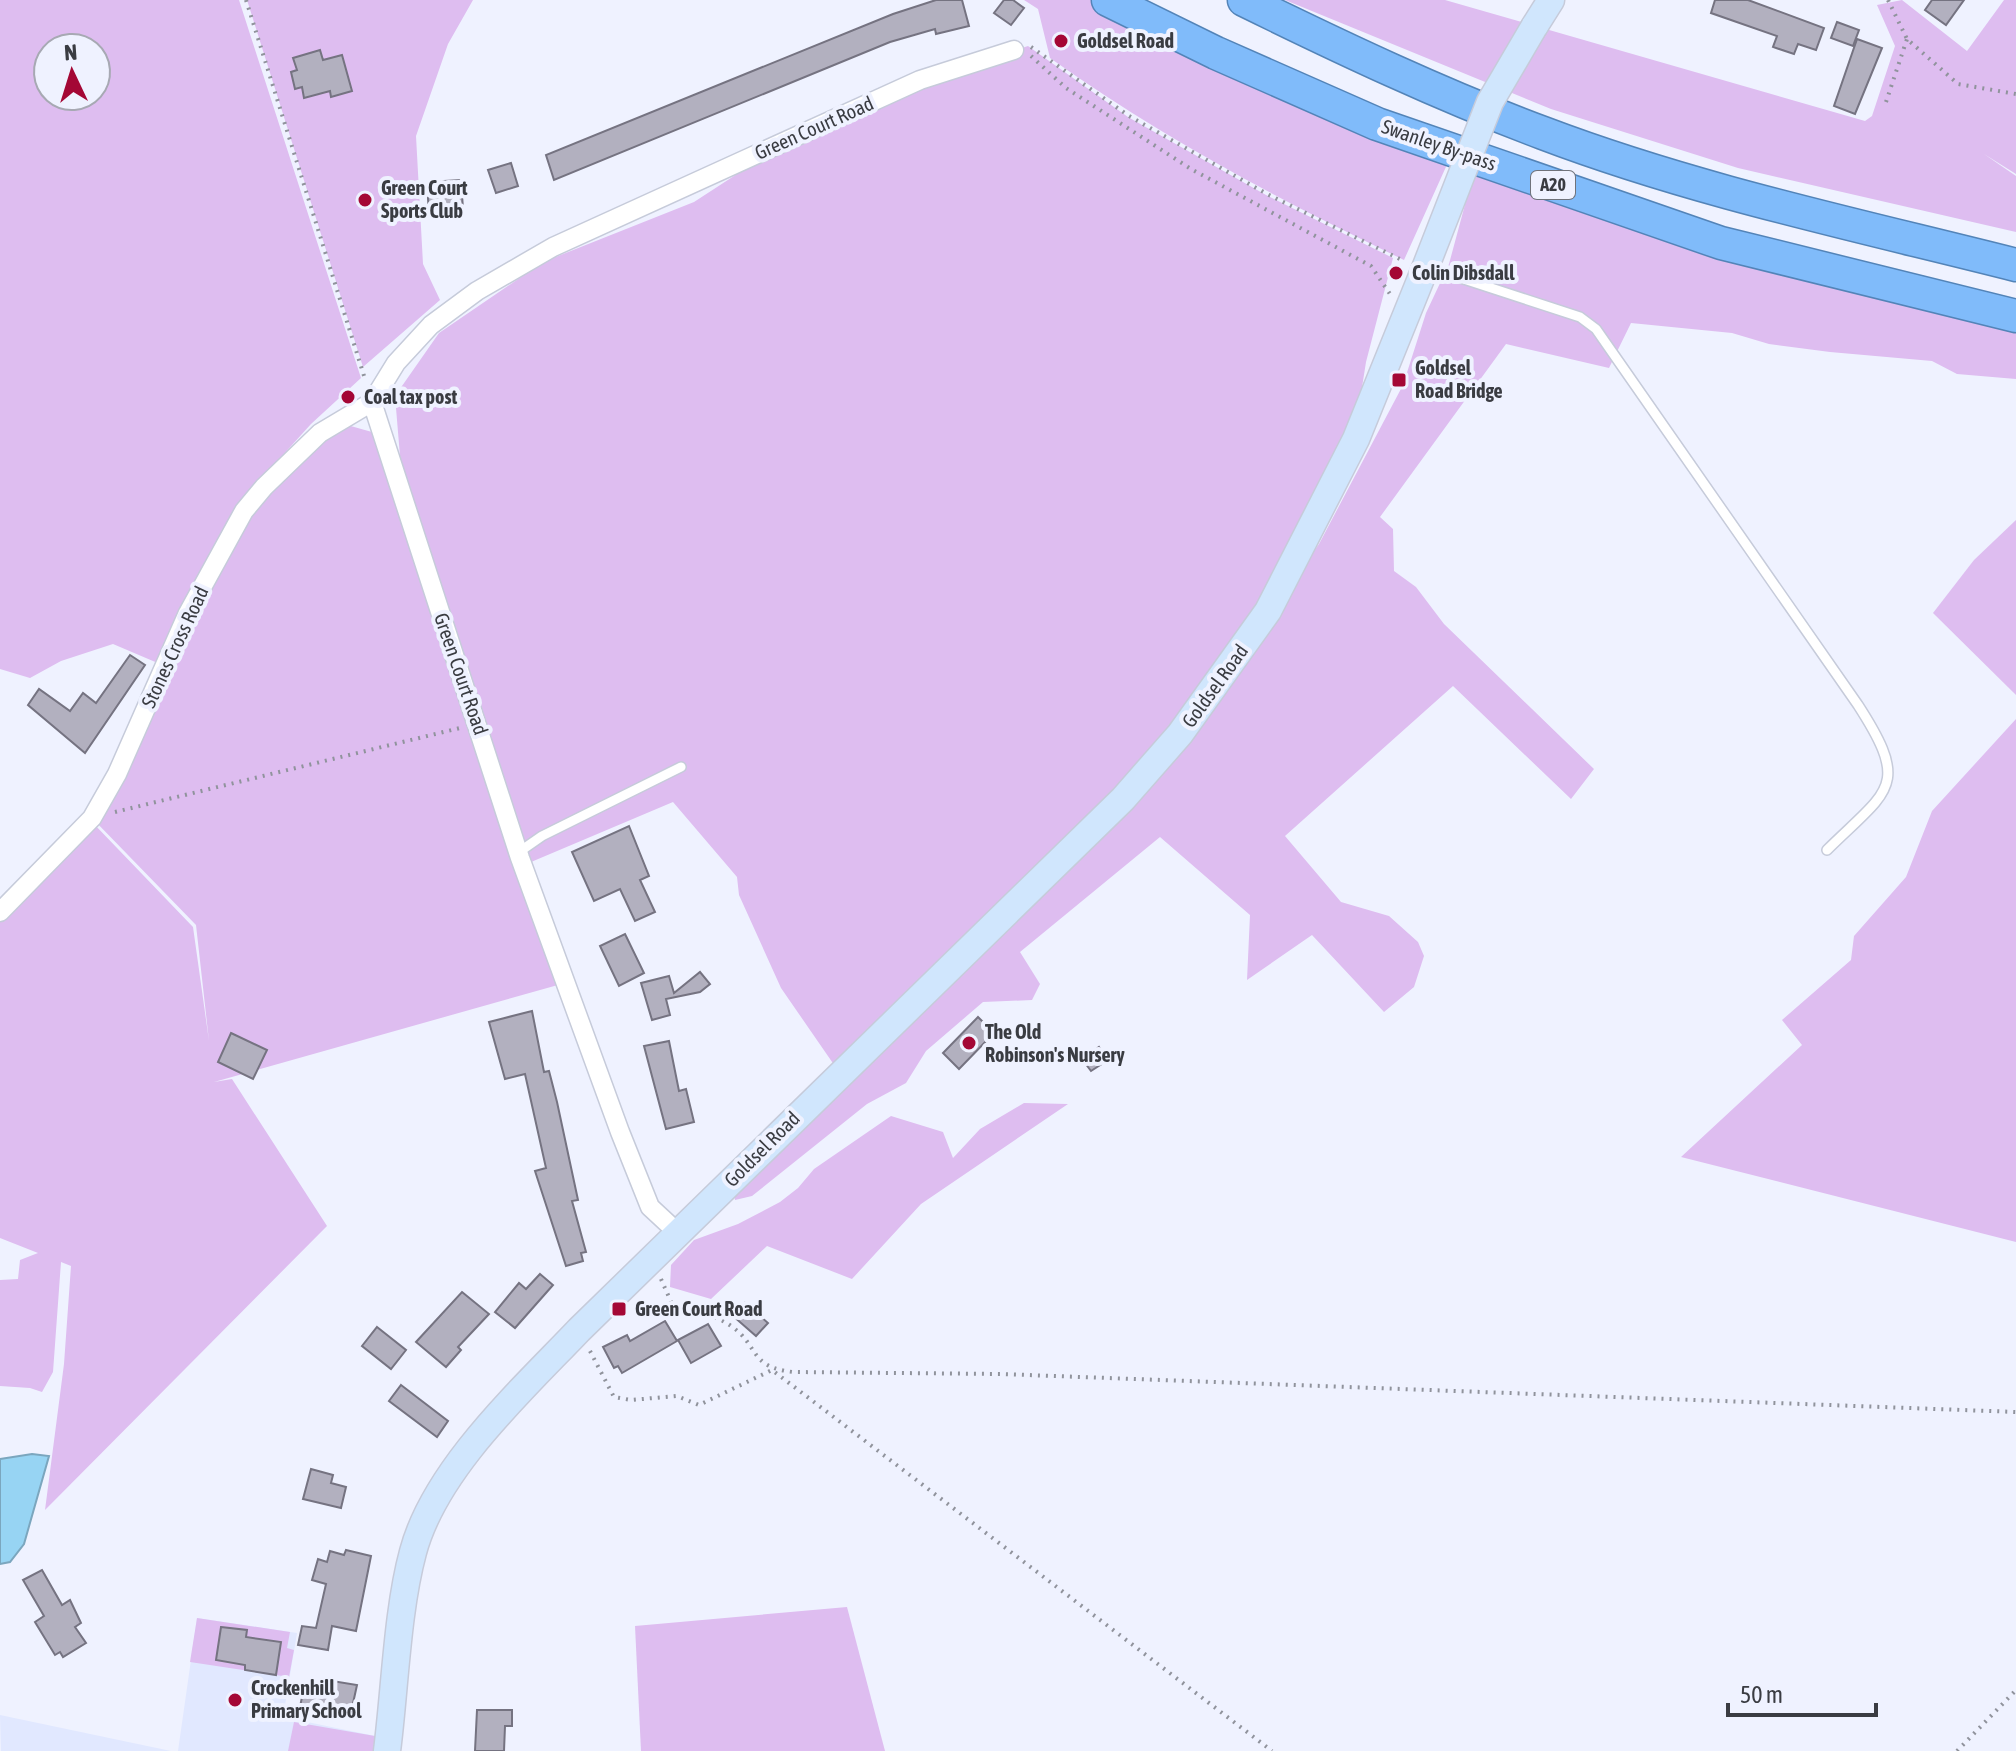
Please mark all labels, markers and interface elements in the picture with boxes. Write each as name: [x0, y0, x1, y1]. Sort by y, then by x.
place label: Goldsel Road: [1077, 29, 1174, 52]
north arrow: [32, 32, 112, 112]
marker: Goldsel Road: [1052, 32, 1070, 50]
text: N: [63, 39, 78, 65]
street label: Green Court Road: [751, 91, 877, 164]
street label: Swanley By-pass: [1379, 114, 1499, 175]
road number: A20: [1531, 171, 1575, 199]
place label: Green Court Sports Club: [381, 176, 468, 222]
marker: Green Court Sports Club: [356, 191, 374, 209]
place label: Colin Dibsdall: [1412, 261, 1515, 284]
marker: Colin Dibsdall: [1387, 264, 1405, 282]
place label: Goldsel Road Bridge: [1415, 356, 1503, 402]
marker: Goldsel Road Bridge: [1390, 371, 1408, 389]
place label: Coal tax post: [364, 385, 458, 408]
marker: Coal tax post: [339, 388, 357, 406]
street label: Stones Cross Road: [136, 582, 213, 711]
street label: Green Court Road: [430, 610, 493, 738]
street label: Goldsel Road: [1177, 640, 1252, 732]
place label: The Old Robinson's Nursery: [985, 1020, 1125, 1066]
marker: The Old Robinson's Nursery: [960, 1034, 978, 1052]
street label: Goldsel Road: [719, 1106, 804, 1191]
place label: Green Court Road: [635, 1297, 762, 1320]
marker: Green Court Road: [610, 1300, 628, 1318]
scale bar: [1728, 1667, 1876, 1717]
place label: Crockenhill Primary School: [251, 1676, 362, 1722]
text: 50 m: [1740, 1681, 1783, 1708]
marker: Crockenhill Primary School: [226, 1691, 244, 1709]

